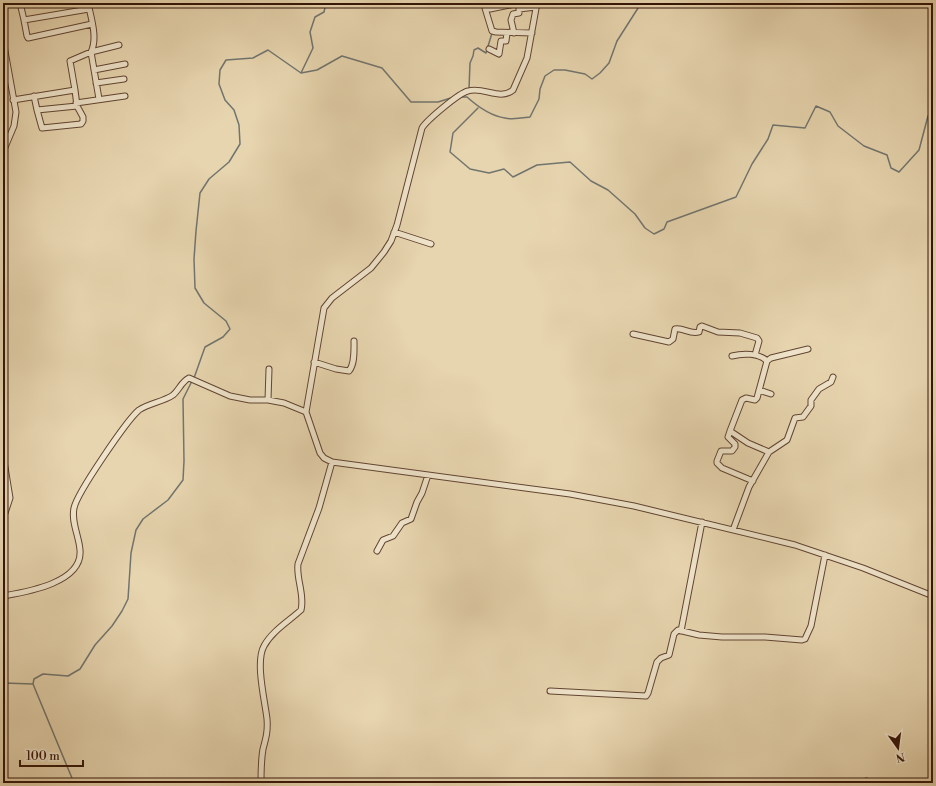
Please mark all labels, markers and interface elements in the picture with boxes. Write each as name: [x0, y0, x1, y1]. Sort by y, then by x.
north arrow: [878, 728, 918, 768]
scale bar: [20, 742, 83, 768]
text: 100 m: [26, 749, 60, 764]
text: N: [894, 749, 906, 765]

